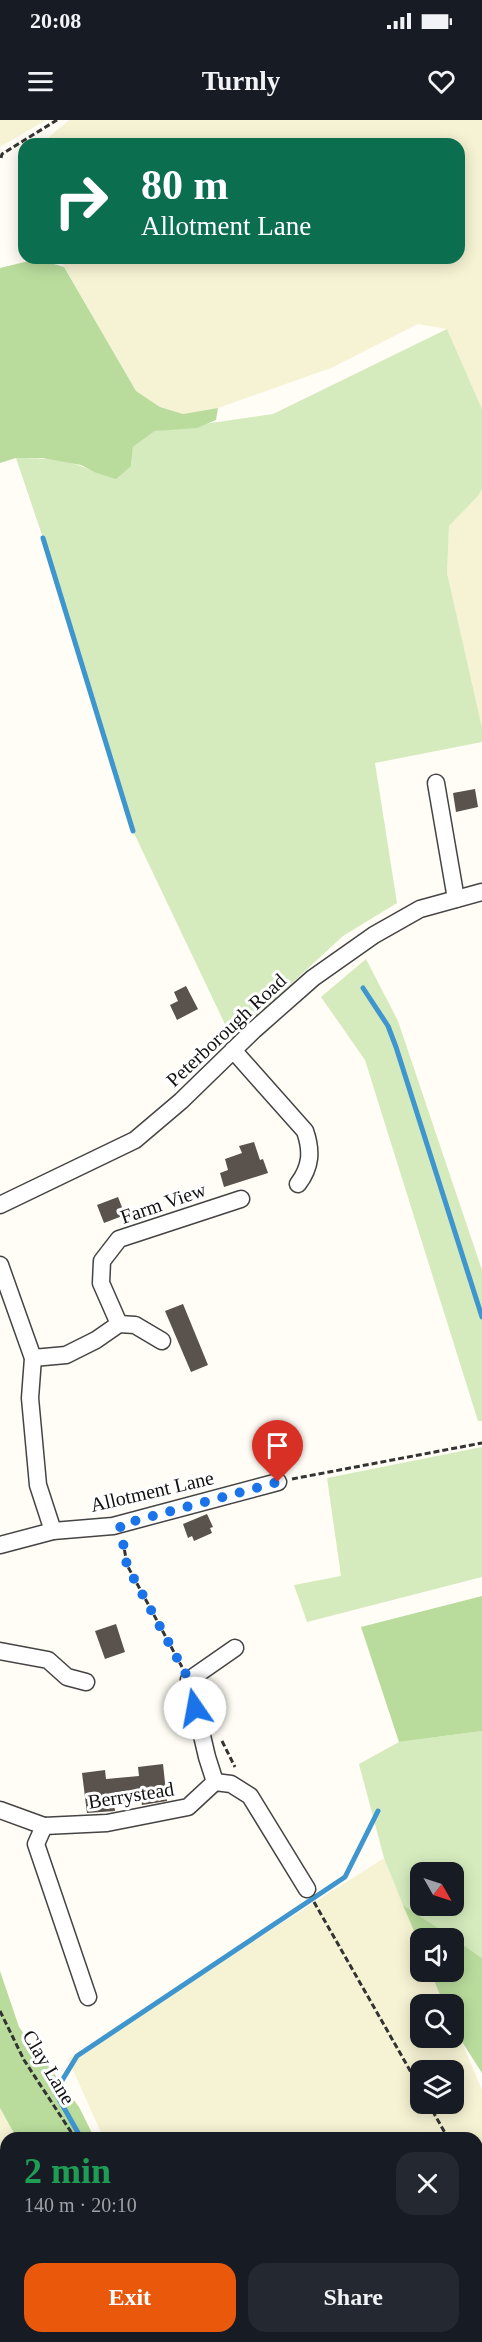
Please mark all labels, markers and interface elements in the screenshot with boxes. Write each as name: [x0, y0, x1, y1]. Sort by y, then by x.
text: 20:08: [30, 8, 81, 33]
icon: menu: [24, 65, 57, 98]
icon: heart: [425, 65, 458, 98]
text: Turnly: [202, 66, 280, 96]
icon: right: [42, 162, 120, 240]
text: 80 m: [141, 162, 229, 208]
text: Allotment Lane: [141, 211, 311, 241]
street label: Peterborough Road: [162, 969, 291, 1092]
street label: Farm View: [117, 1178, 209, 1228]
pin: [252, 1420, 303, 1482]
icon: arrive: [261, 1429, 294, 1462]
street label: Allotment Lane: [88, 1466, 216, 1516]
position arrow: [163, 1676, 227, 1740]
street label: Berrystead: [86, 1777, 176, 1814]
north arrow: [410, 1862, 464, 1916]
map controls: [410, 1862, 464, 2114]
button: sound: [410, 1928, 464, 1982]
button: search: [410, 1994, 464, 2048]
street label: Clay Lane: [17, 2026, 80, 2109]
button: layers: [410, 2060, 464, 2114]
text: 2 min: [24, 2151, 111, 2191]
button: close: [396, 2152, 459, 2215]
text: 140 m · 20:10: [24, 2194, 137, 2216]
button: Exit: [24, 2263, 236, 2332]
button: Share: [248, 2263, 459, 2332]

